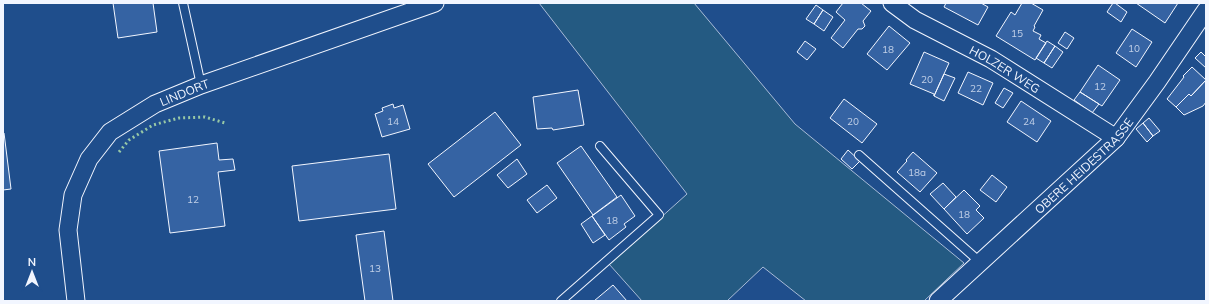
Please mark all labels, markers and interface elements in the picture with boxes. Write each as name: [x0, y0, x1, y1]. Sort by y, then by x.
house number: 15: [1011, 27, 1023, 40]
street label: HOLZER WEG: [967, 42, 1043, 96]
house number: 10: [1128, 42, 1140, 55]
house number: 18: [882, 43, 894, 56]
house number: 20: [921, 73, 933, 86]
street label: LINDORT: [157, 75, 212, 109]
house number: 12: [1094, 80, 1106, 93]
house number: 22: [970, 82, 982, 95]
house number: 14: [387, 115, 399, 128]
house number: 20: [847, 115, 859, 128]
house number: 24: [1023, 115, 1035, 128]
street label: OBERE HEIDESTRASSE: [1031, 115, 1136, 217]
house number: 18a: [908, 166, 926, 179]
house number: 12: [187, 193, 199, 206]
house number: 18: [958, 208, 970, 221]
house number: 18: [606, 214, 618, 227]
north arrow: [12, 252, 52, 292]
text: N: [28, 255, 36, 269]
house number: 13: [369, 262, 381, 275]

